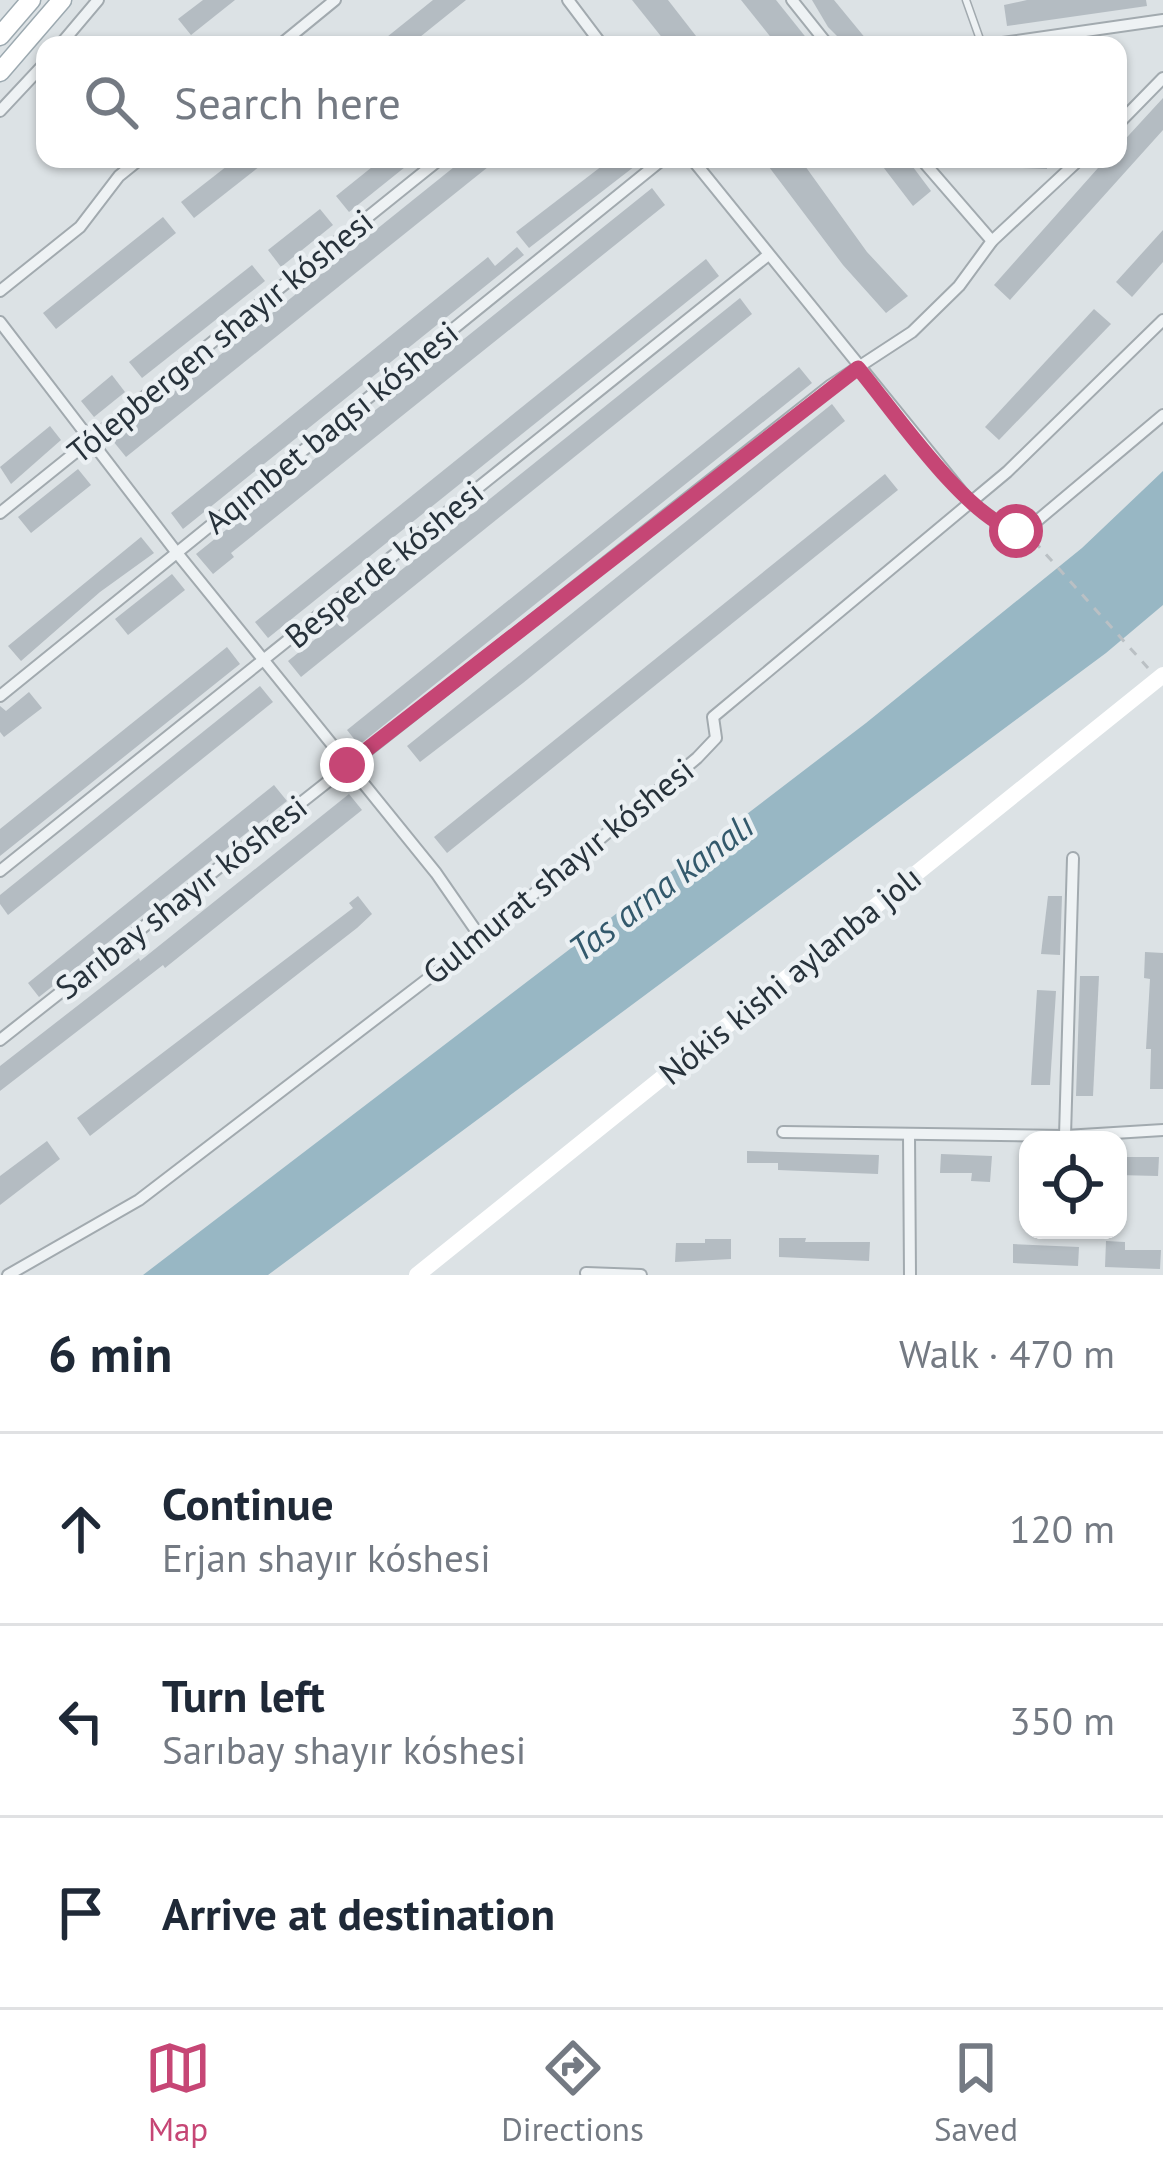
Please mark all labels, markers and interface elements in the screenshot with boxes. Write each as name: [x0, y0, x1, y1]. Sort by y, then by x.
search box: [36, 36, 1127, 168]
icon: search: [78, 69, 144, 135]
text: Search here: [174, 73, 401, 131]
street label: Tólepbergen shayır kóshesi: [58, 199, 381, 472]
street label: Aqımbet baqsı kóshesi: [195, 311, 467, 542]
street label: Besperde kóshesi: [275, 470, 492, 657]
route start: [989, 504, 1043, 558]
route end: [320, 738, 374, 792]
street label: Gulmurat shayır kóshesi: [413, 748, 702, 993]
street label: Sarıbay shayır kóshesi: [46, 785, 315, 1008]
water label: Tas arna kanalı: [559, 802, 763, 972]
street label: Nókis kishi aylanba jolı: [650, 856, 930, 1094]
map controls: [1019, 1131, 1127, 1239]
button: locate: [1019, 1131, 1127, 1239]
text: 6 min: [48, 1320, 172, 1386]
text: Walk · 470 m: [899, 1328, 1115, 1379]
text: Continue: [162, 1474, 334, 1532]
icon: ahead: [48, 1496, 114, 1562]
text: 120 m: [1009, 1503, 1115, 1554]
text: Erjan shayır kóshesi: [162, 1532, 491, 1583]
text: Turn left: [162, 1666, 325, 1724]
icon: left: [48, 1688, 114, 1754]
text: 350 m: [1009, 1695, 1115, 1746]
text: Sarıbay shayır kóshesi: [162, 1724, 526, 1775]
icon: arrive: [48, 1880, 114, 1946]
text: Arrive at destination: [162, 1884, 555, 1942]
tab: Map: [145, 2035, 211, 2150]
tab: Directions: [501, 2035, 644, 2150]
tab: Saved: [934, 2035, 1018, 2150]

